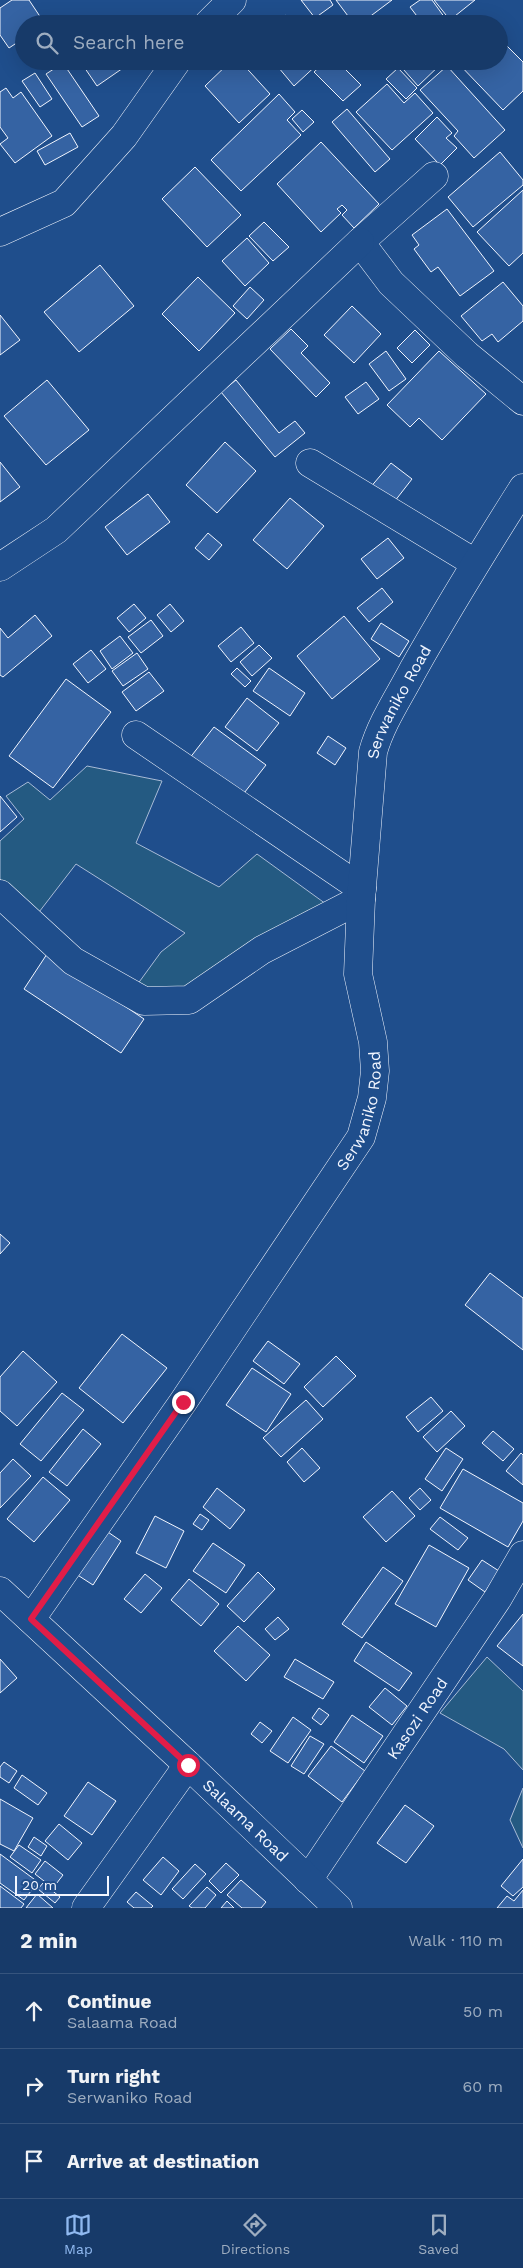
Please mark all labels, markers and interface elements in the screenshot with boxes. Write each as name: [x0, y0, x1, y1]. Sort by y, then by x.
search box: [15, 15, 508, 70]
icon: search: [33, 29, 61, 57]
text: Search here: [73, 31, 184, 54]
street label: Serwaniko Road: [363, 642, 435, 760]
street label: Serwaniko Road: [332, 1051, 385, 1174]
route end: [172, 1391, 195, 1414]
street label: Kasozi Road: [383, 1674, 451, 1763]
route start: [177, 1754, 200, 1777]
street label: Salaama Road: [199, 1775, 292, 1865]
scale bar: [15, 1873, 109, 1896]
text: 20 m: [22, 1877, 57, 1893]
text: 2 min: [20, 1928, 77, 1953]
text: Walk · 110 m: [408, 1931, 503, 1950]
text: Continue: [67, 1990, 151, 2013]
icon: ahead: [20, 1997, 48, 2025]
text: 50 m: [463, 2002, 503, 2021]
text: Salaama Road: [67, 2013, 178, 2032]
text: Turn right: [67, 2065, 160, 2088]
icon: right: [20, 2072, 48, 2100]
text: 60 m: [463, 2077, 503, 2096]
text: Serwaniko Road: [67, 2088, 192, 2107]
icon: arrive: [20, 2147, 48, 2175]
text: Arrive at destination: [67, 2150, 259, 2173]
tab: Map: [64, 2211, 93, 2257]
tab: Directions: [221, 2211, 290, 2257]
tab: Saved: [418, 2211, 459, 2257]

